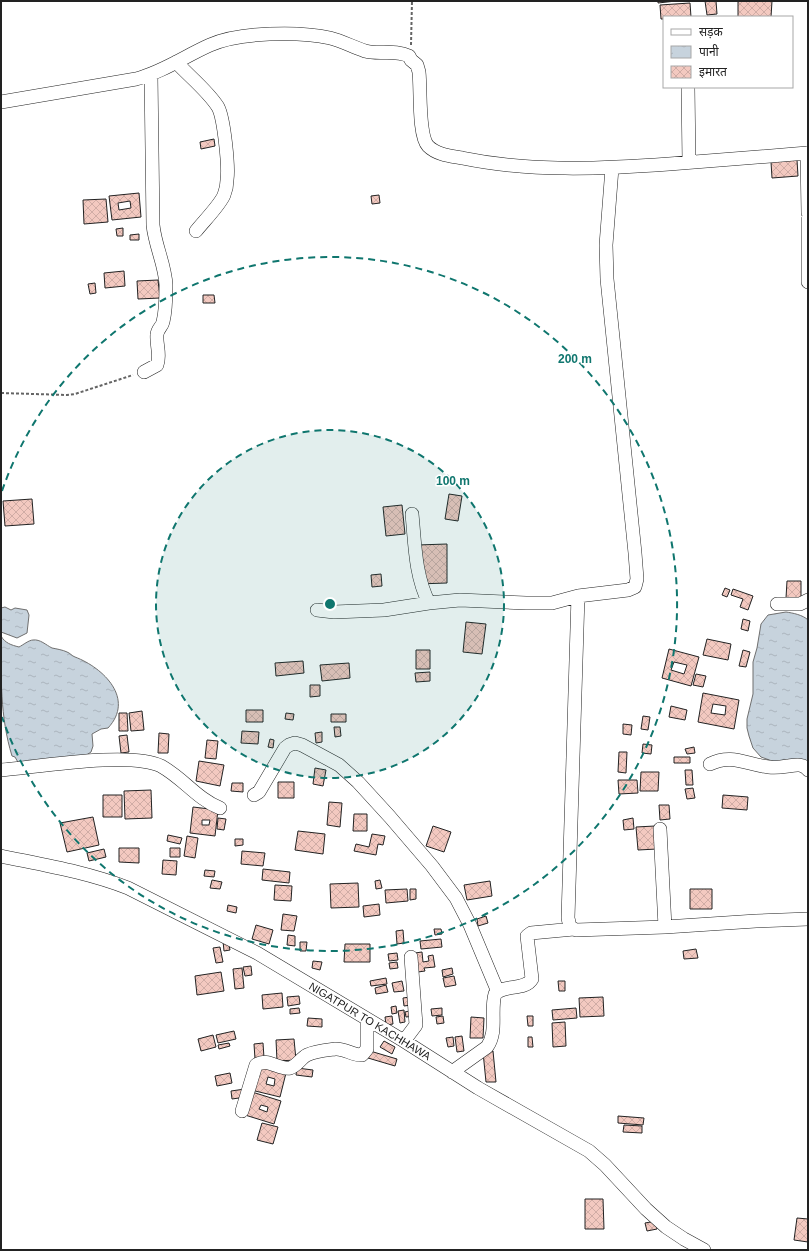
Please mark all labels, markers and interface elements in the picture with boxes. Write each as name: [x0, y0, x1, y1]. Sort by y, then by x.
legend: [663, 16, 793, 88]
text: सड़क: [699, 25, 724, 39]
text: पानी: [699, 44, 720, 59]
text: इमारत: [699, 65, 728, 79]
text: 200 m: [558, 352, 592, 366]
text: 100 m: [436, 474, 470, 488]
centre of rings: [323, 597, 337, 611]
street label: NIGATPUR TO KACHHAWA: [307, 980, 434, 1062]

